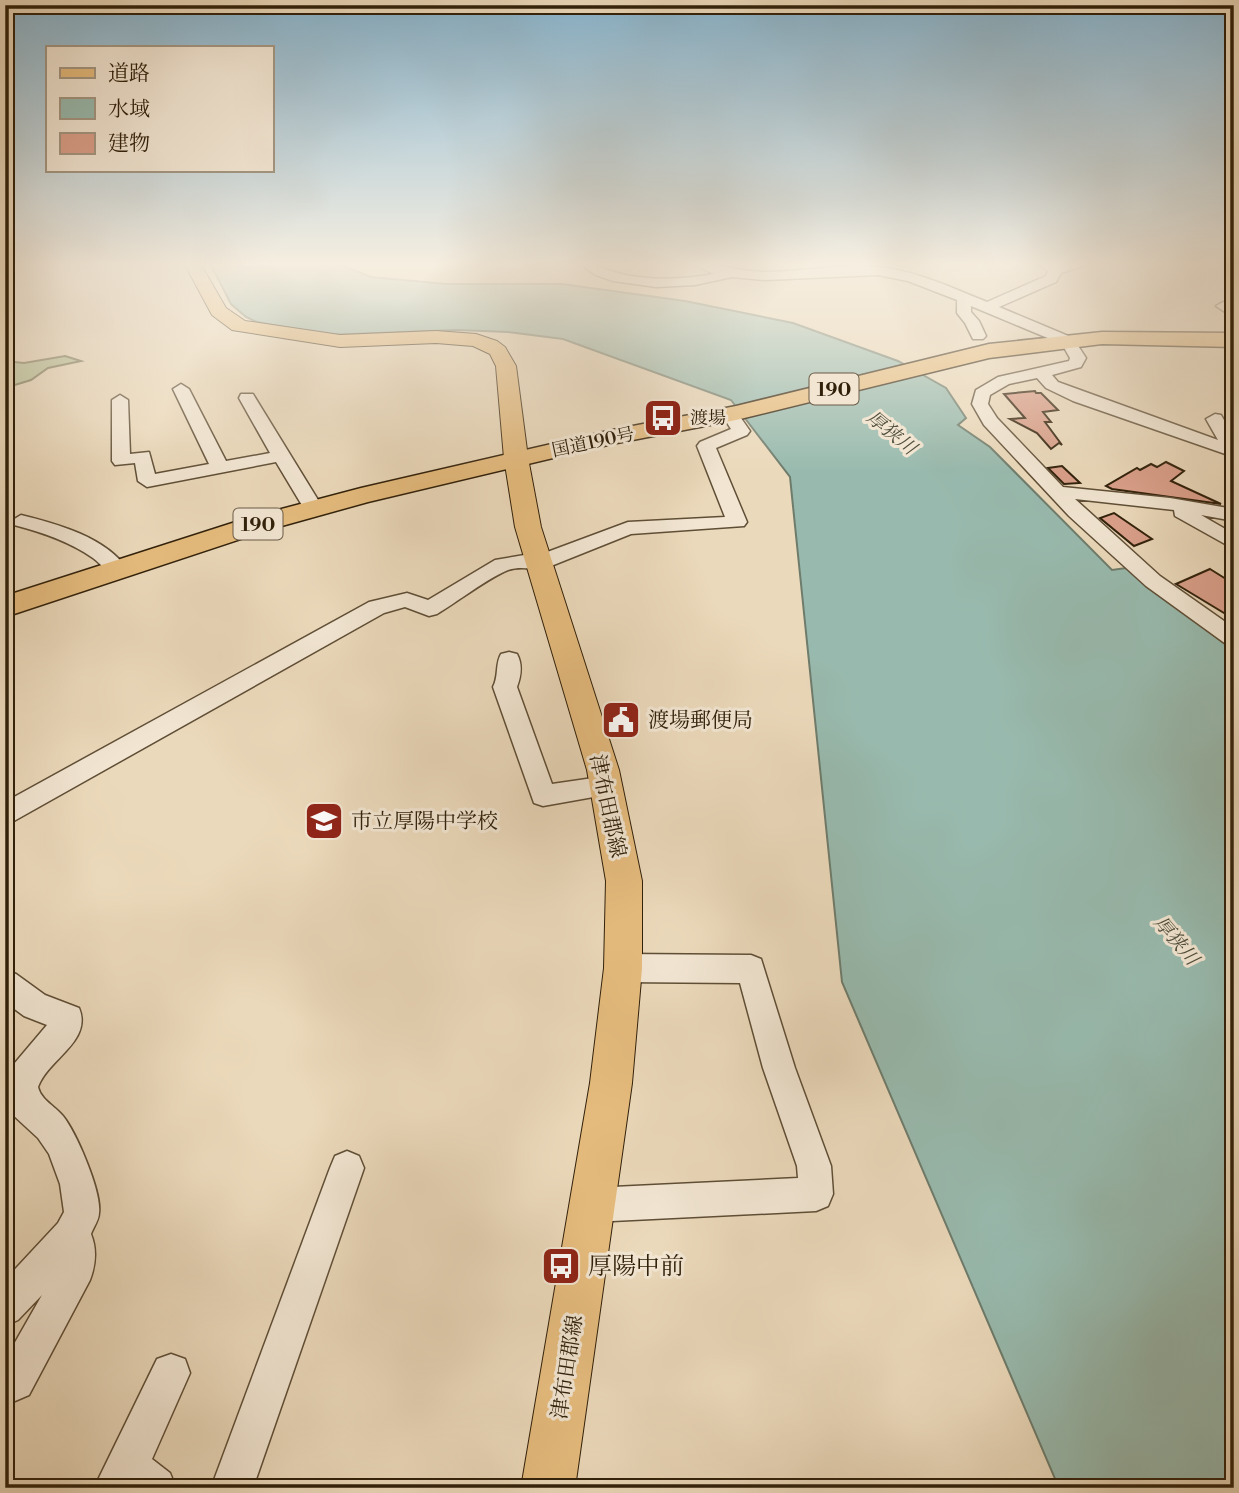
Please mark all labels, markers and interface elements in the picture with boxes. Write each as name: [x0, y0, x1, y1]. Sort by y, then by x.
legend: [46, 46, 273, 172]
text: 道路: [108, 61, 150, 87]
text: 水域: [108, 97, 150, 123]
text: 建物: [108, 131, 150, 157]
road number: 190: [810, 374, 858, 404]
bus stop icon: 渡場: [642, 397, 684, 439]
water label: 厚狭川: [862, 406, 923, 461]
place label: 渡場: [690, 407, 726, 430]
street label: 国道190号: [550, 423, 637, 462]
road number: 190: [233, 509, 282, 540]
public building icon: 渡場郵便局: [600, 699, 642, 741]
place label: 渡場郵便局: [648, 708, 753, 734]
street label: 津布田郡線: [583, 752, 631, 860]
school or university icon: 市立厚陽中学校: [303, 800, 345, 842]
place label: 市立厚陽中学校: [351, 809, 498, 835]
water label: 厚狭川: [1149, 911, 1205, 972]
bus stop icon: 厚陽中前: [540, 1245, 582, 1287]
place label: 厚陽中前: [588, 1252, 684, 1282]
street label: 津布田郡線: [547, 1313, 589, 1421]

